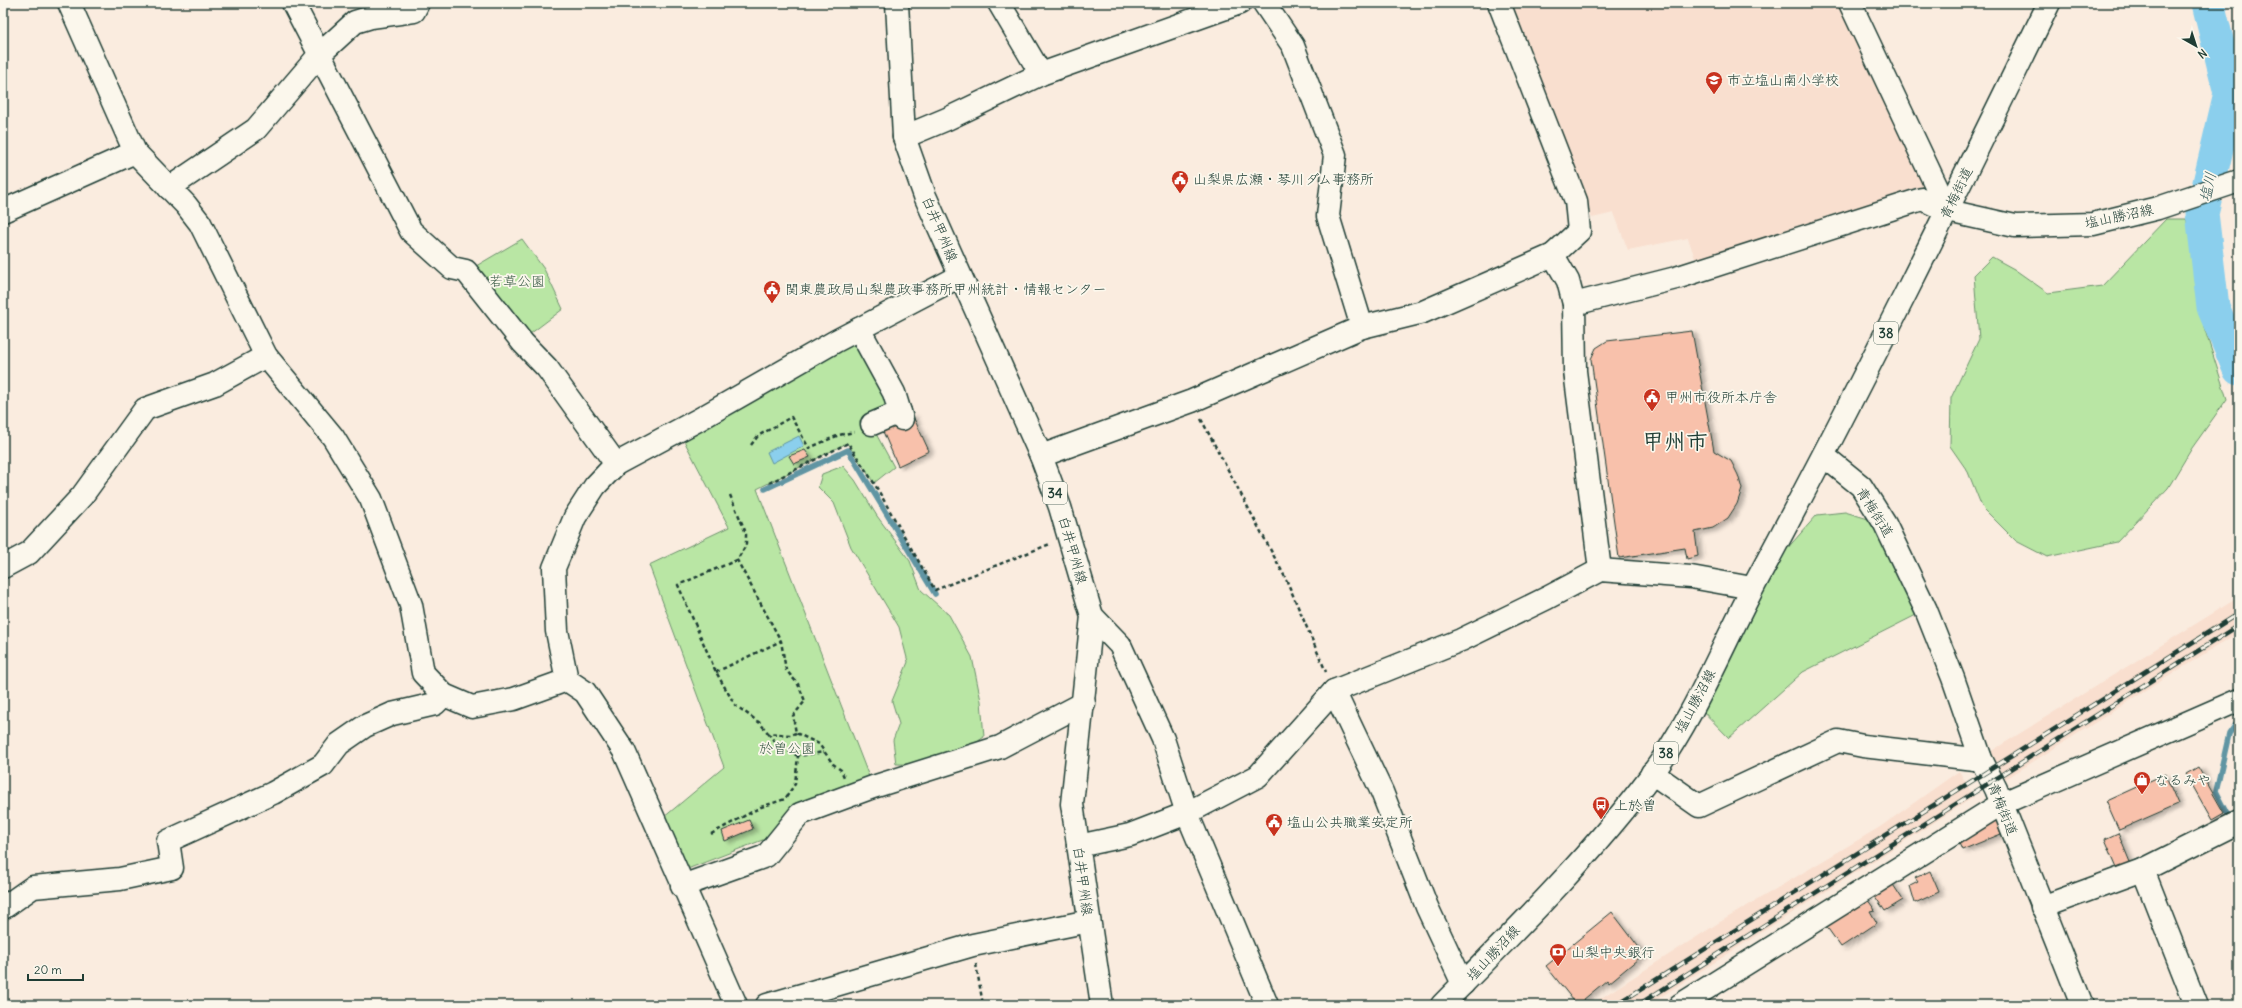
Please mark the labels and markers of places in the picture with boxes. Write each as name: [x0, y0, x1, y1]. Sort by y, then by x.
school or university icon: 市立塩山南小学校: [1704, 70, 1724, 95]
place label: 市立塩山南小学校: [1727, 71, 1839, 89]
public building icon: 山梨県広瀬・琴川ダム事務所: [1170, 169, 1190, 194]
place label: 山梨県広瀬・琴川ダム事務所: [1193, 170, 1374, 188]
public building icon: 関東農政局山梨農政事務所甲州統計・情報センター: [762, 279, 782, 304]
place label: 関東農政局山梨農政事務所甲州統計・情報センター: [785, 280, 1106, 298]
public building icon: 甲州市役所本庁舎: [1642, 387, 1662, 412]
place label: 甲州市役所本庁舎: [1665, 388, 1777, 406]
shop icon: なるみや: [2132, 770, 2152, 795]
place label: なるみや: [2155, 771, 2211, 789]
bus stop icon: 上於曽: [1591, 795, 1611, 820]
place label: 上於曽: [1614, 796, 1656, 814]
public building icon: 塩山公共職業安定所: [1264, 812, 1284, 837]
place label: 塩山公共職業安定所: [1287, 813, 1413, 831]
bank icon: 山梨中央銀行: [1548, 942, 1568, 967]
place label: 山梨中央銀行: [1571, 943, 1655, 961]

